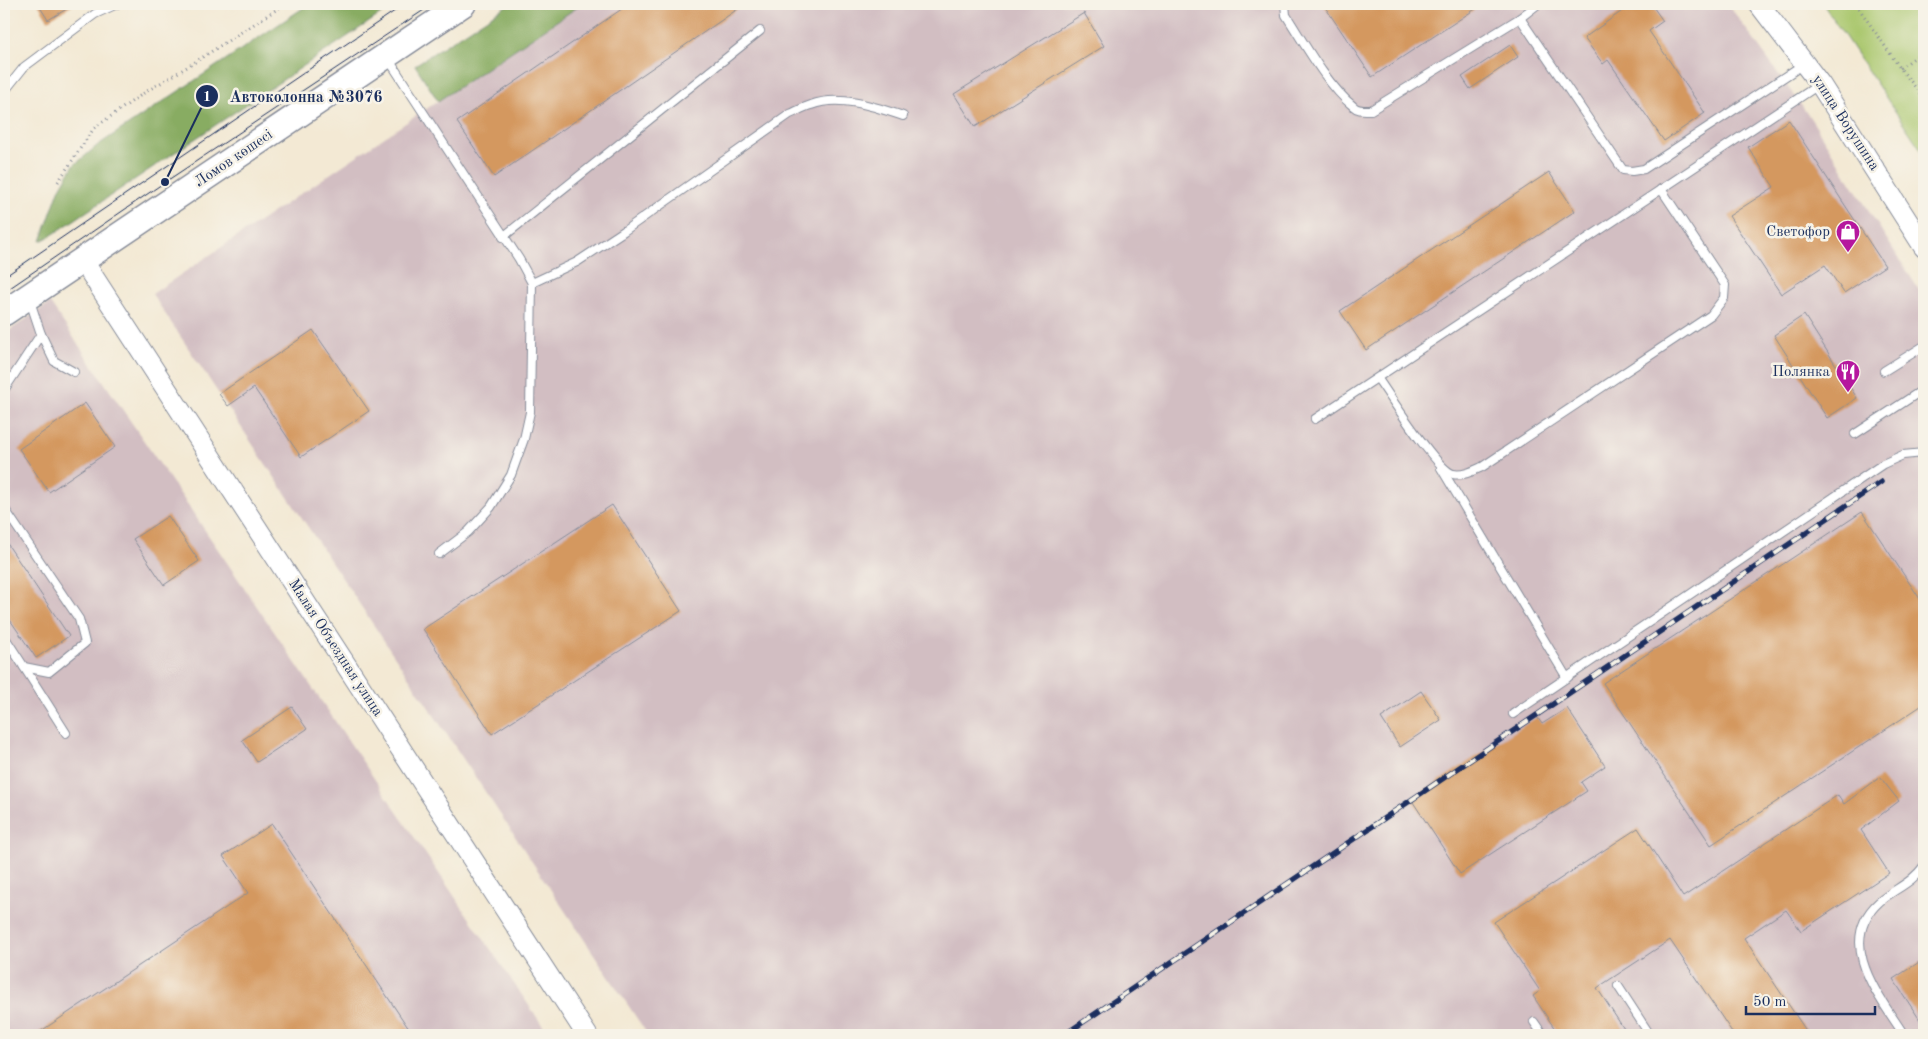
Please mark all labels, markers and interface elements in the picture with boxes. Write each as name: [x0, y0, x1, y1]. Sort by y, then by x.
street label: улица Ворушина: [1809, 72, 1882, 174]
callout: Автоколонна №3076: [194, 81, 393, 112]
text: 1: [203, 90, 211, 105]
text: Автоколонна №3076: [229, 90, 383, 106]
street label: Ломов көшесі: [192, 127, 276, 191]
shop icon: Светофор: [1835, 219, 1861, 253]
place label: Светофор: [1766, 225, 1830, 240]
restaurant icon: Полянка: [1835, 359, 1861, 393]
place label: Полянка: [1772, 365, 1831, 380]
street label: Малая Объездная улица: [285, 577, 385, 720]
scale bar: [1746, 984, 1874, 1016]
text: 50 m: [1753, 995, 1787, 1010]

